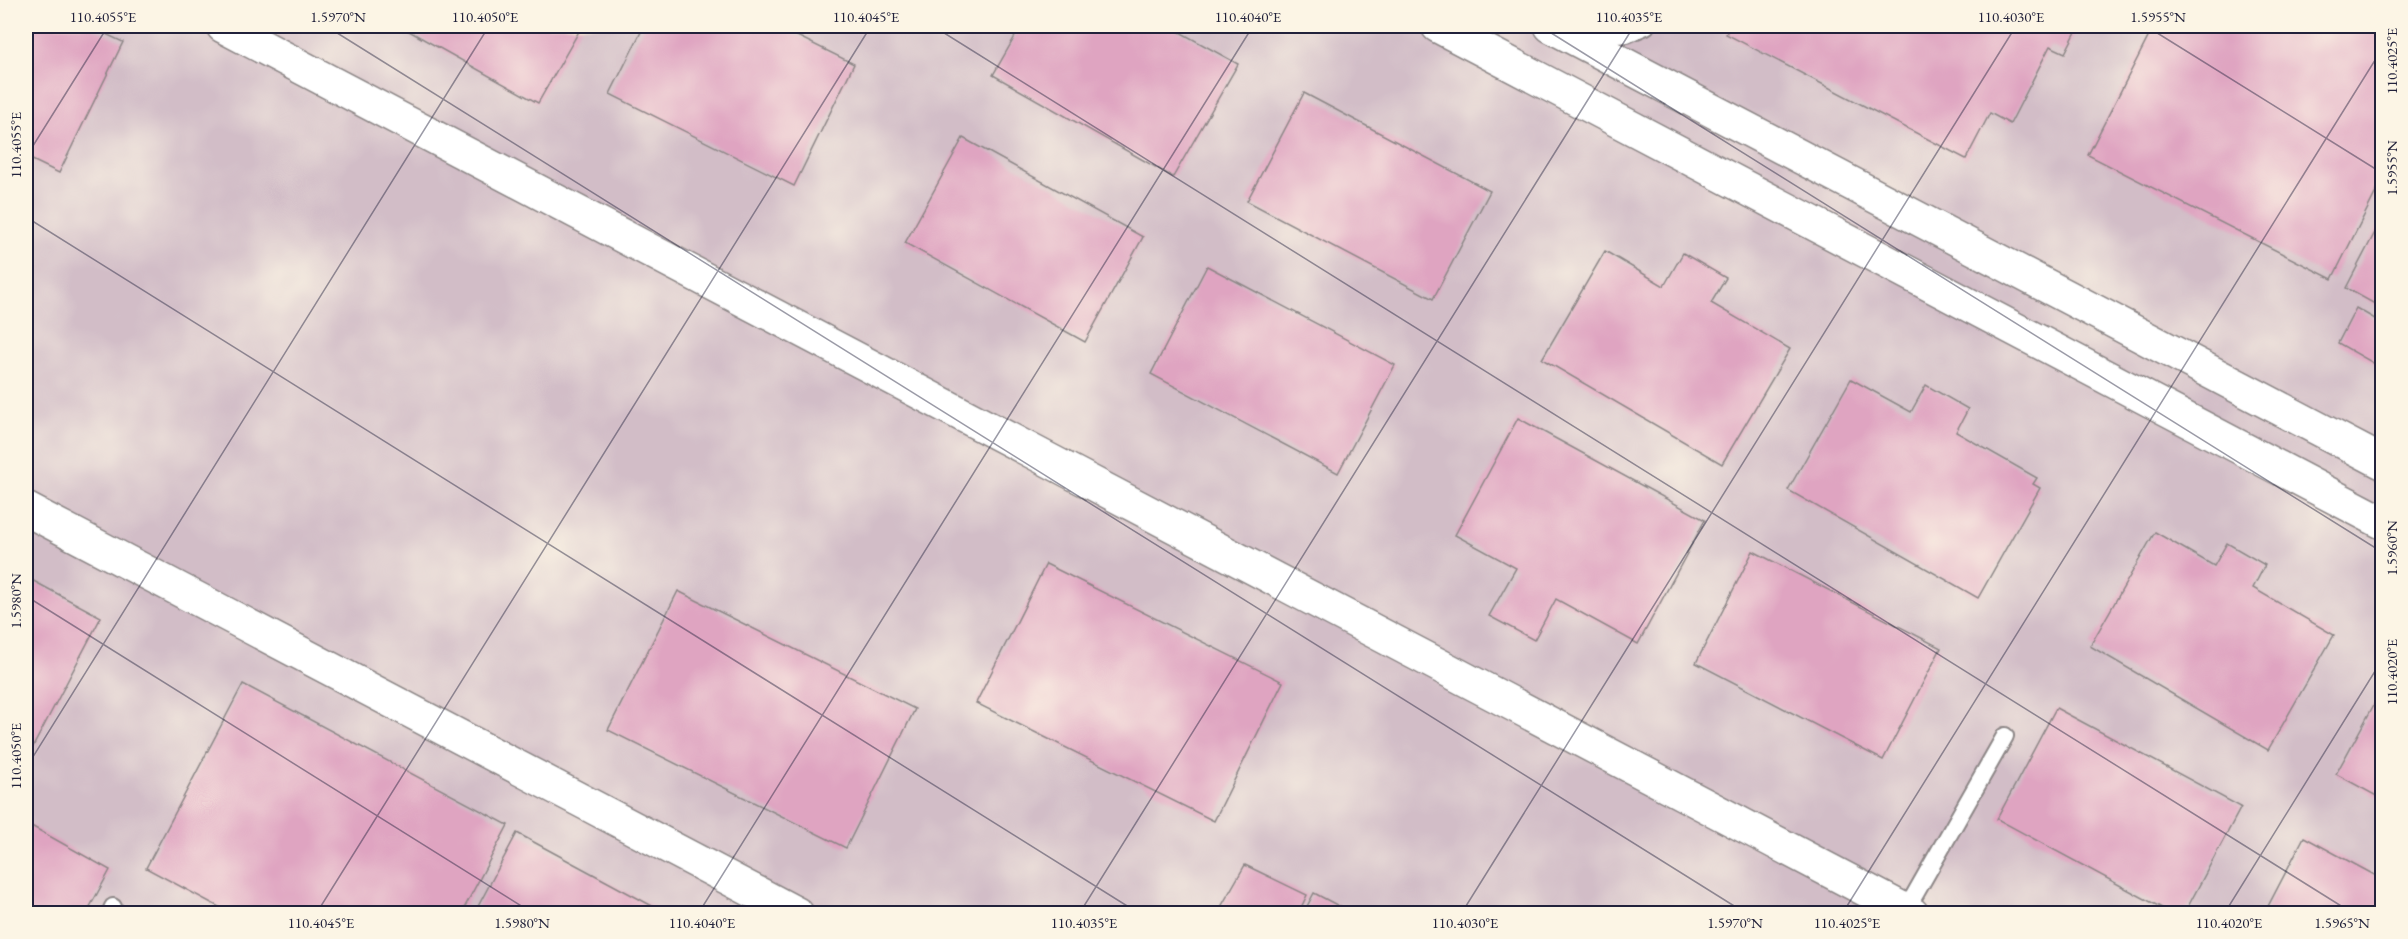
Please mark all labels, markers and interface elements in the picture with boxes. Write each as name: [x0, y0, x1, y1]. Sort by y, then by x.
text: 110.4055°E: [70, 7, 137, 26]
text: 1.5970°N: [310, 7, 366, 26]
text: 110.4050°E: [452, 7, 519, 26]
text: 110.4045°E: [833, 7, 900, 26]
text: 110.4040°E: [1215, 7, 1282, 26]
text: 110.4035°E: [1596, 7, 1663, 26]
text: 110.4030°E: [1978, 7, 2045, 26]
text: 1.5955°N: [2130, 7, 2186, 26]
text: 110.4025°E: [2382, 27, 2401, 94]
text: 110.4055°E: [6, 111, 25, 178]
text: 1.5955°N: [2382, 140, 2401, 196]
text: 1.5960°N: [2382, 520, 2401, 576]
text: 1.5980°N: [6, 573, 25, 629]
text: 110.4020°E: [2382, 638, 2401, 705]
text: 110.4050°E: [6, 722, 25, 789]
text: 110.4045°E: [288, 913, 355, 932]
text: 1.5980°N: [494, 913, 550, 932]
text: 110.4040°E: [669, 913, 736, 932]
text: 110.4035°E: [1051, 913, 1118, 932]
text: 110.4030°E: [1432, 913, 1499, 932]
text: 1.5970°N: [1707, 913, 1763, 932]
text: 110.4025°E: [1814, 913, 1881, 932]
text: 110.4020°E: [2196, 913, 2263, 932]
text: 1.5965°N: [2314, 913, 2370, 932]

